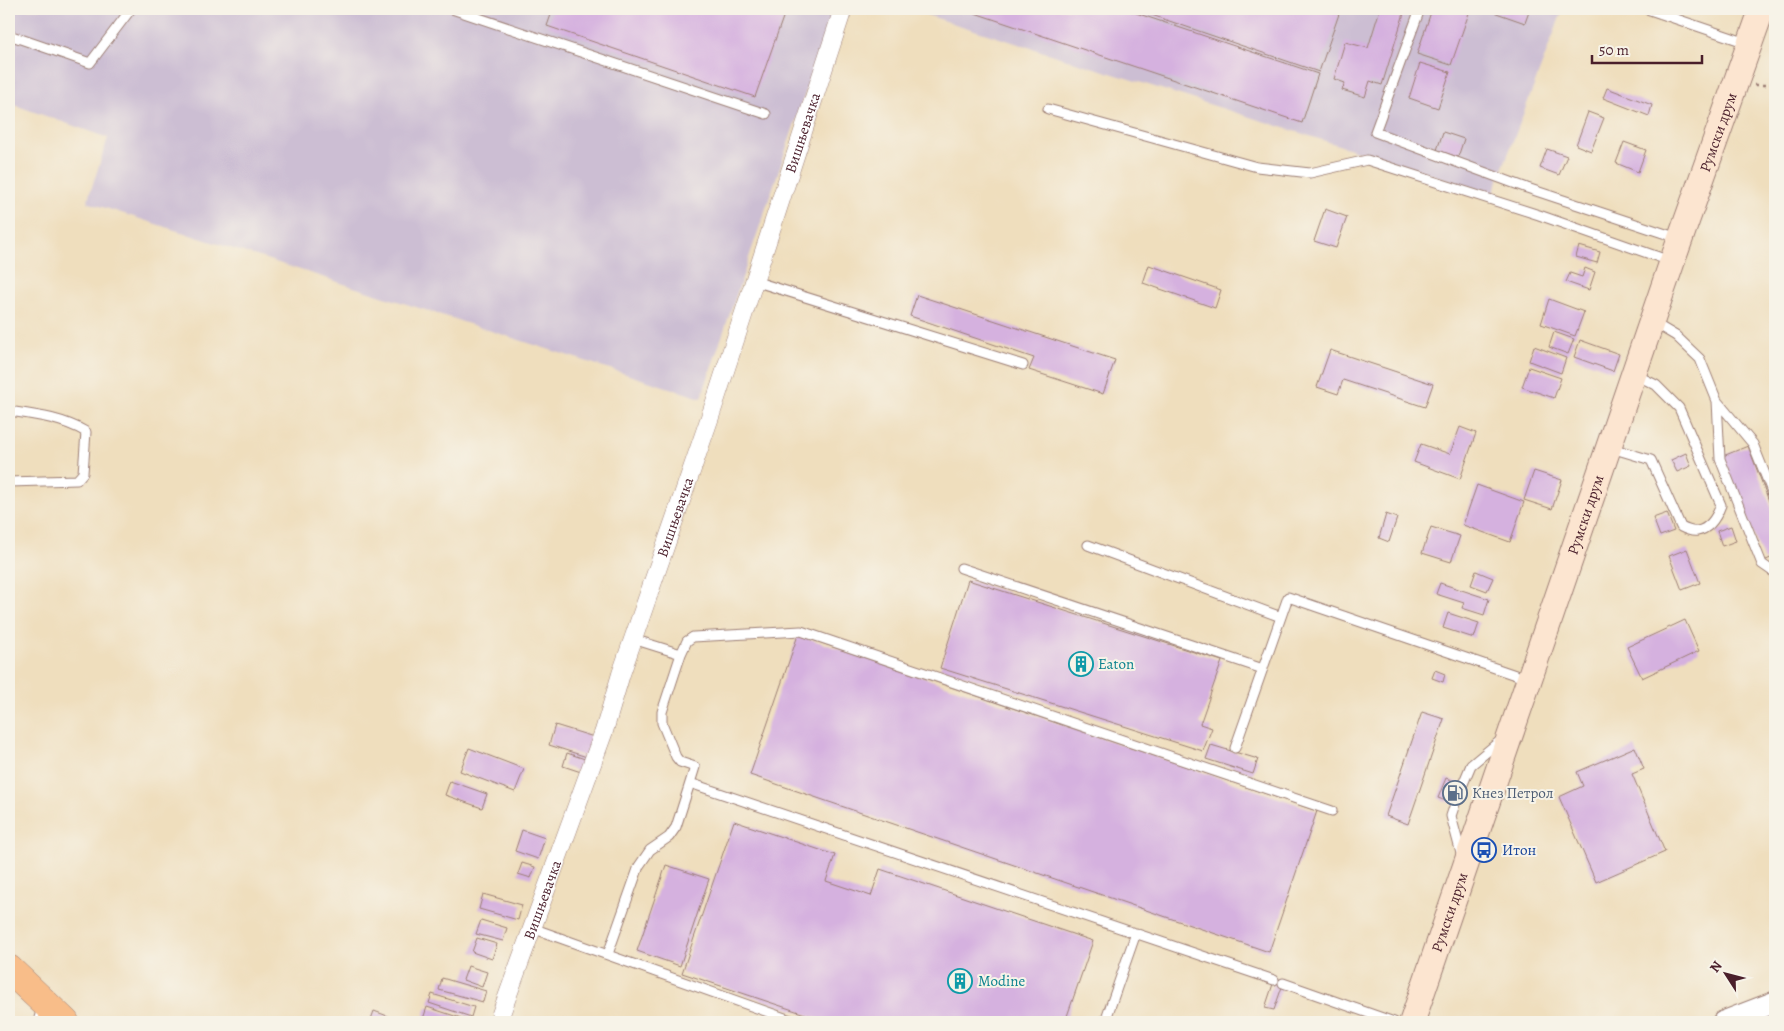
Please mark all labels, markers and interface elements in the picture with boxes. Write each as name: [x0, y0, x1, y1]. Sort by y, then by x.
scale bar: [1592, 32, 1702, 64]
text: 50 m: [1599, 40, 1629, 60]
street label: Вишњевачка: [780, 90, 825, 176]
street label: Румски друм: [1695, 90, 1742, 175]
street label: Румски друм: [1563, 472, 1608, 557]
street label: Вишњевачка: [652, 475, 698, 560]
building icon: Eaton: [1068, 651, 1094, 677]
place label: Eaton: [1098, 654, 1134, 674]
fuel station icon: Кнез Петрол: [1442, 780, 1468, 806]
place label: Кнез Петрол: [1472, 783, 1553, 803]
bus stop icon: Итон: [1471, 837, 1497, 863]
place label: Итон: [1502, 840, 1537, 860]
street label: Вишњевачка: [519, 857, 566, 942]
street label: Румски друм: [1427, 870, 1472, 955]
north arrow: [1702, 948, 1752, 998]
text: N: [1705, 957, 1727, 976]
building icon: Modine: [947, 968, 973, 994]
place label: Modine: [978, 971, 1025, 991]

